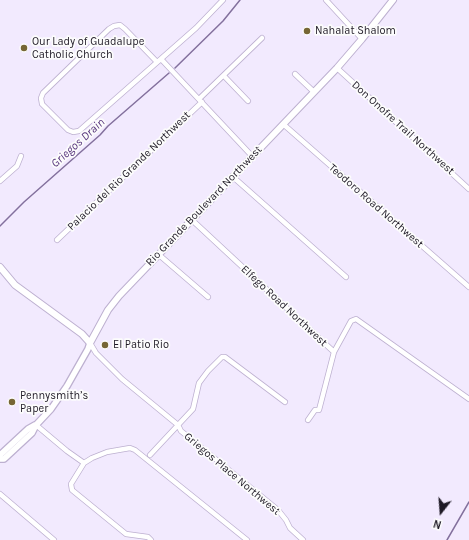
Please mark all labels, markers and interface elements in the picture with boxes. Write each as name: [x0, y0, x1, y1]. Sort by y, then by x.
place label: Nahalat Shalom: [315, 24, 396, 38]
marker: Nahalat Shalom: [302, 26, 312, 36]
place label: Our Lady of Guadalupe Catholic Church: [32, 35, 144, 61]
marker: Our Lady of Guadalupe Catholic Church: [19, 43, 29, 53]
street label: Don Onofre Trail Northwest: [349, 78, 457, 178]
street label: Palacio del Rio Grande Northwest: [65, 109, 193, 233]
water label: Griegos Drain: [48, 115, 108, 171]
street label: Rio Grande Boulevard Northwest: [143, 143, 265, 269]
street label: Teodoro Road Northwest: [326, 161, 426, 251]
street label: Elfego Road Northwest: [238, 263, 330, 349]
place label: El Patio Rio: [113, 338, 169, 352]
marker: El Patio Rio: [100, 340, 110, 350]
place label: Pennysmith’s Paper: [20, 389, 88, 415]
marker: Pennysmith’s Paper: [7, 397, 17, 407]
street label: Griegos Place Northwest: [181, 430, 283, 518]
north arrow: [421, 492, 461, 532]
text: N: [432, 517, 443, 531]

